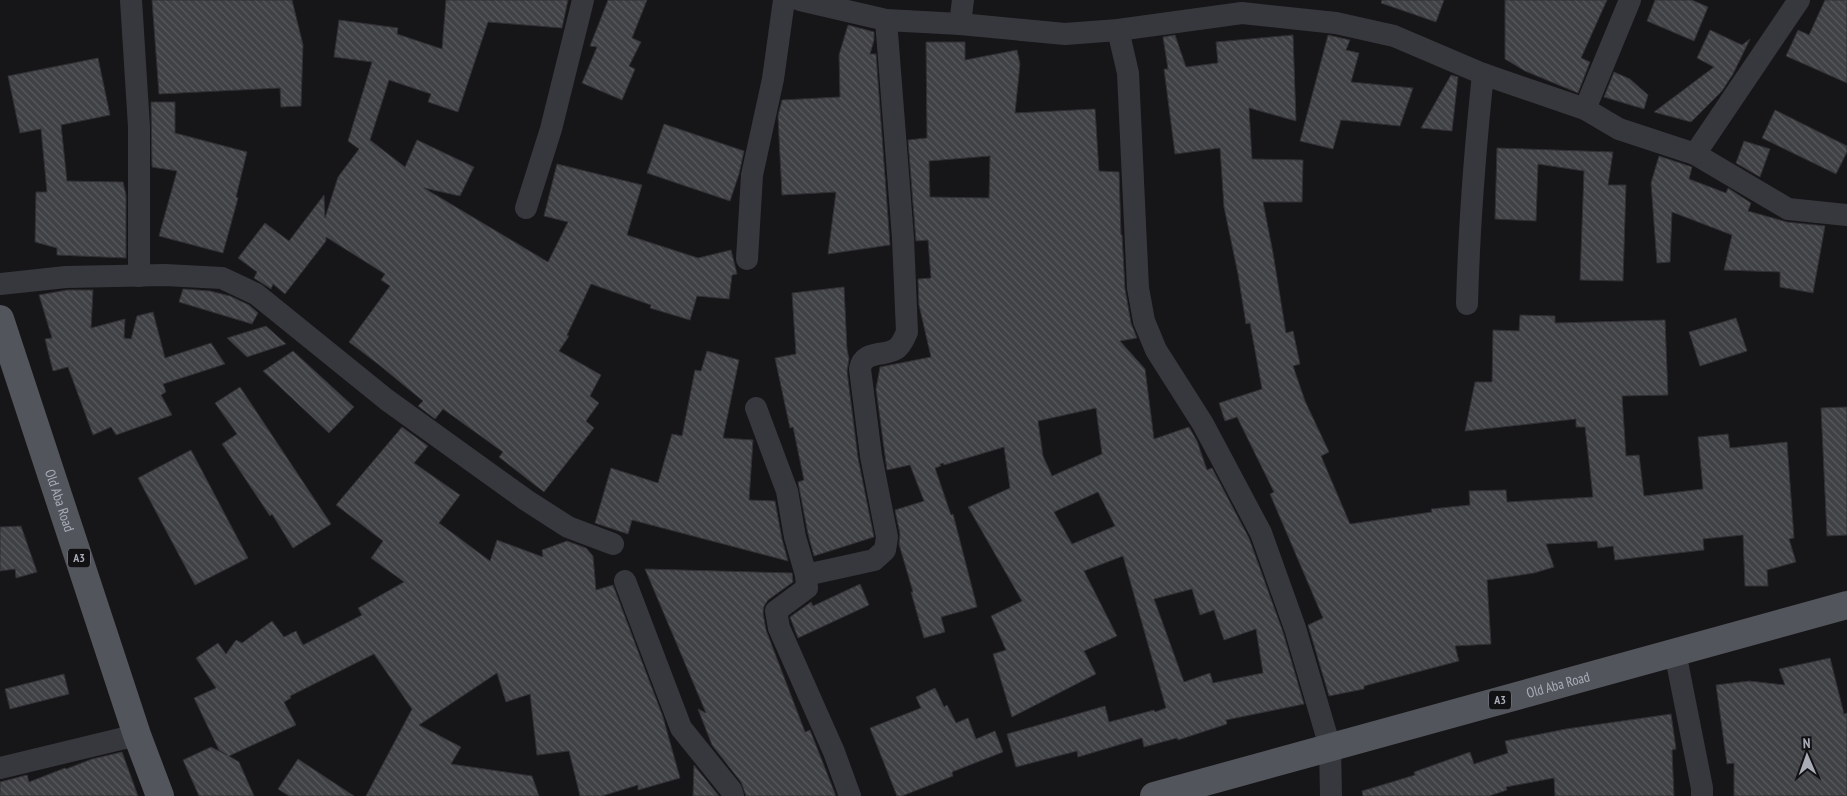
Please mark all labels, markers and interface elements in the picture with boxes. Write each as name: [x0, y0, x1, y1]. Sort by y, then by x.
street label: Old Aba Road: [41, 467, 78, 534]
road number: A3: [68, 548, 90, 568]
street label: Old Aba Road: [1524, 667, 1592, 702]
road number: A3: [1489, 690, 1511, 710]
north arrow: [1782, 731, 1832, 781]
text: N: [1802, 734, 1811, 752]

